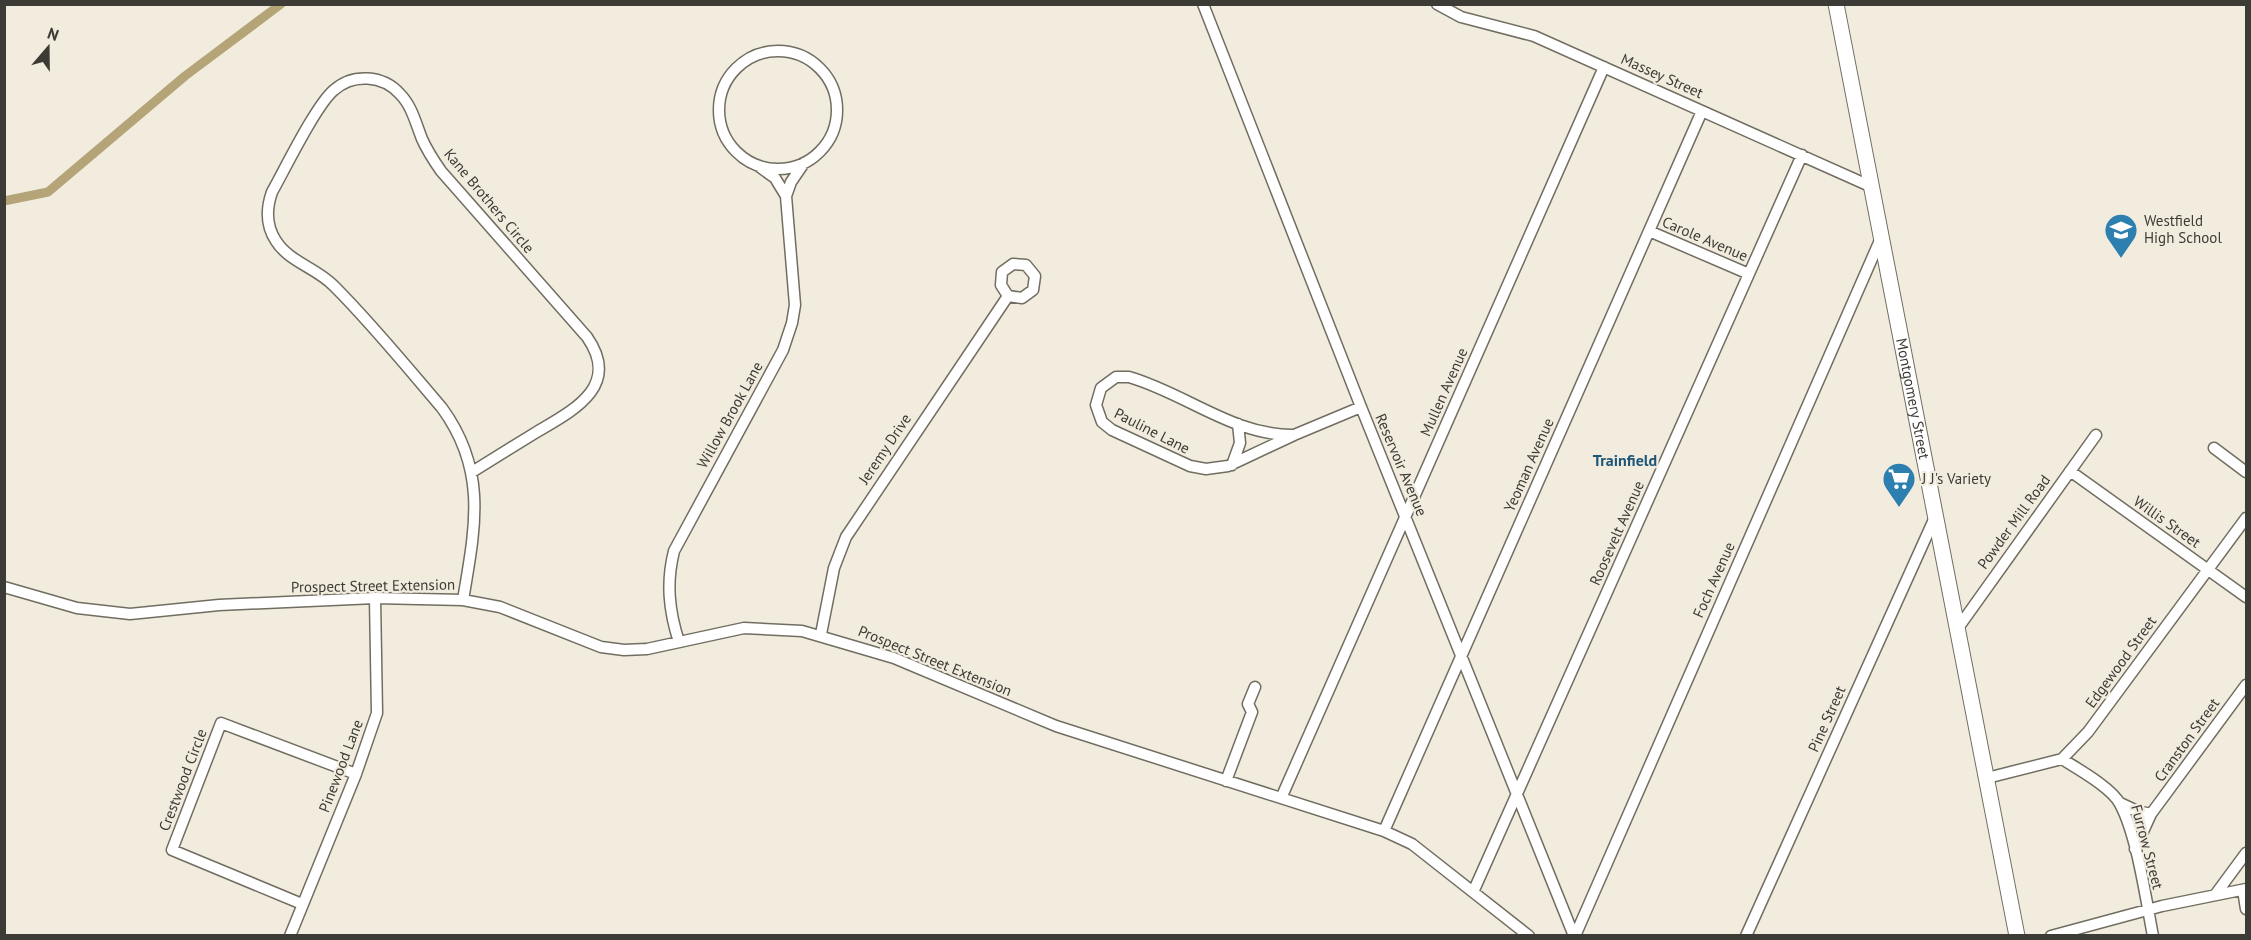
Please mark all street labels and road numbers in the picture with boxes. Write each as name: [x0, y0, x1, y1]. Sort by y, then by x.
street label: Massey Street: [1618, 49, 1706, 102]
street label: Kane Brothers Circle: [440, 145, 539, 257]
street label: Carole Avenue: [1659, 212, 1751, 265]
street label: Montgomery Street: [1892, 336, 1934, 461]
street label: Mullen Avenue: [1416, 345, 1472, 439]
street label: Willow Brook Lane: [692, 358, 767, 471]
street label: Pauline Lane: [1111, 403, 1193, 458]
street label: Jeremy Drive: [854, 410, 915, 488]
street label: Reservoir Avenue: [1371, 411, 1432, 519]
street label: Yeoman Avenue: [1499, 415, 1558, 515]
street label: Powder Mill Road: [1973, 471, 2054, 573]
street label: Roosevelt Avenue: [1585, 478, 1648, 588]
street label: Willis Street: [2130, 491, 2205, 552]
street label: Foch Avenue: [1688, 539, 1739, 621]
street label: Prospect Street Extension: [291, 575, 455, 596]
street label: Edgewood Street: [2081, 612, 2160, 711]
street label: Prospect Street Extension: [856, 621, 1015, 700]
street label: Pine Street: [1804, 683, 1850, 755]
street label: Cranston Street: [2150, 694, 2223, 785]
street label: Pinewood Lane: [314, 717, 367, 815]
street label: Crestwood Circle: [154, 726, 211, 834]
street label: Furrow Street: [2127, 802, 2168, 891]

